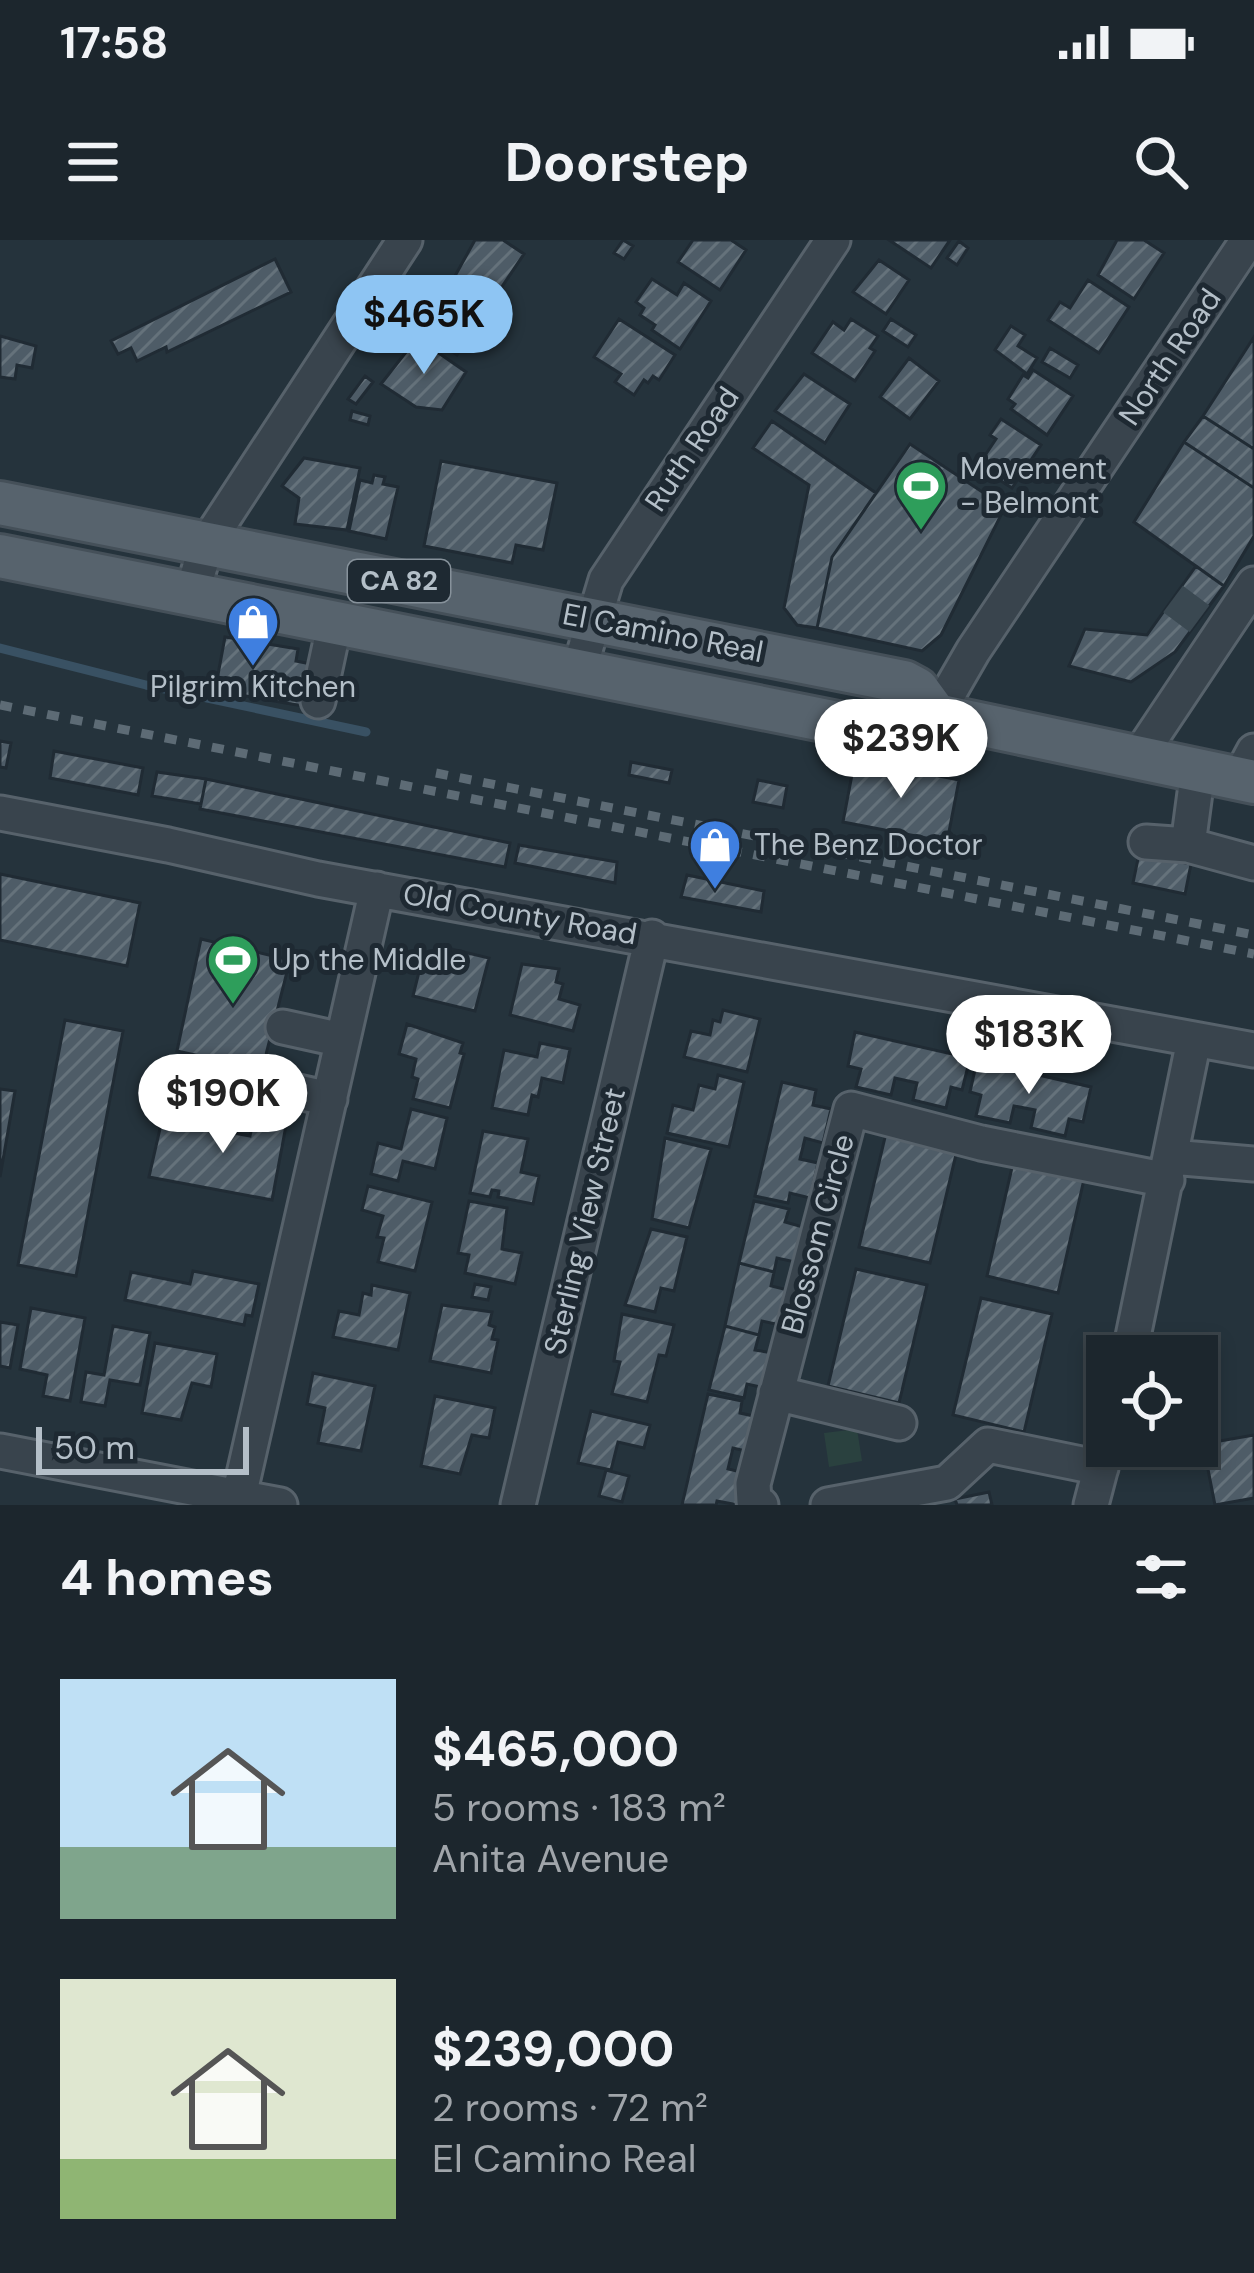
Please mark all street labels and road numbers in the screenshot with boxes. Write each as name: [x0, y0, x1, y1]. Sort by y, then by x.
street label: North Road: [1110, 281, 1229, 432]
street label: Ruth Road: [636, 379, 747, 518]
road number: CA 82: [348, 560, 450, 602]
street label: El Camino Real: [560, 594, 767, 671]
street label: Old County Road: [400, 874, 640, 953]
street label: Sterling View Street: [535, 1084, 634, 1358]
street label: Blossom Circle: [772, 1130, 863, 1338]

